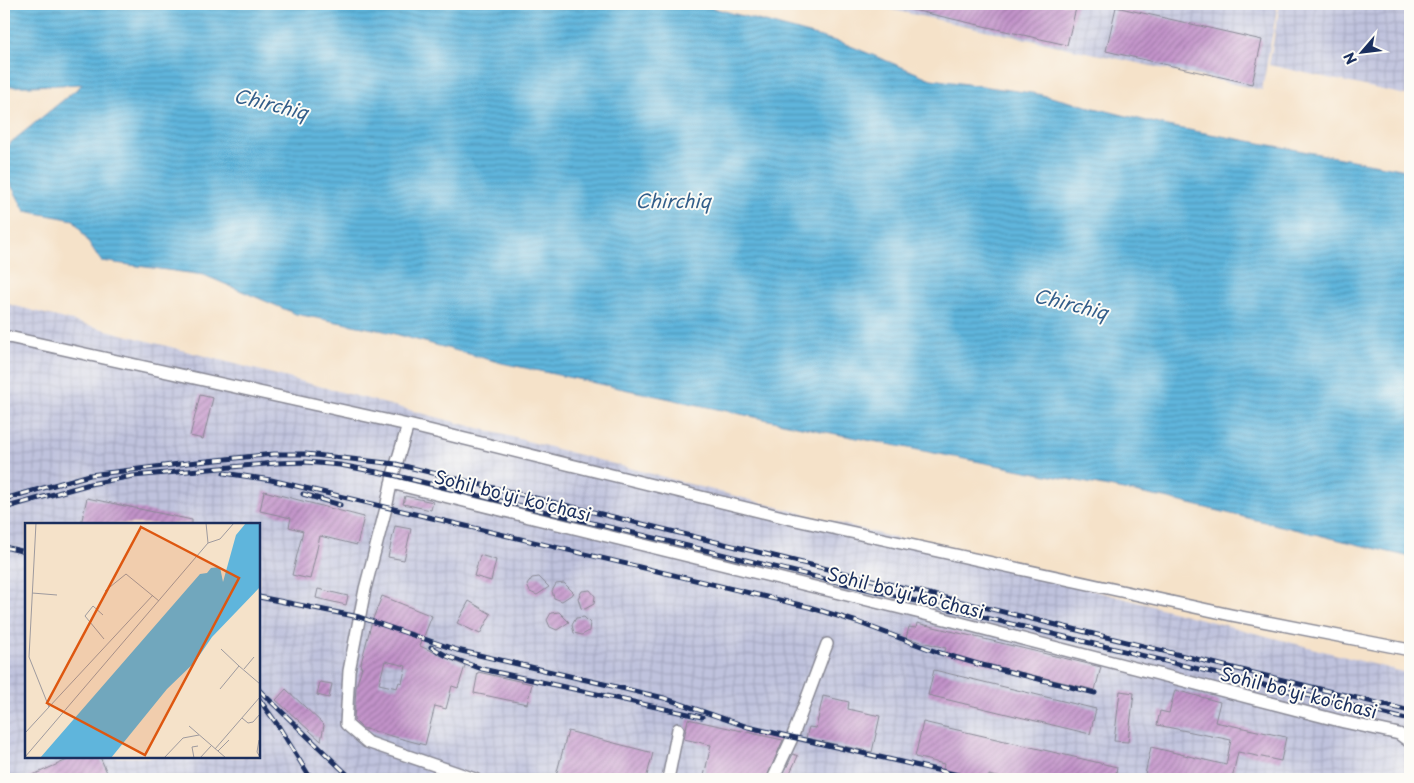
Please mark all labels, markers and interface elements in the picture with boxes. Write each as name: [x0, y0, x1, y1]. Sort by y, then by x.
north arrow: [1336, 28, 1386, 78]
text: N: [1338, 49, 1362, 68]
water label: Chirchiq: [231, 80, 313, 126]
water label: Chirchiq: [635, 186, 713, 214]
water label: Chirchiq: [1031, 280, 1113, 326]
street label: Sohil bo'yi ko'chasi: [432, 462, 594, 528]
inset map: [25, 523, 260, 758]
street label: Sohil bo'yi ko'chasi: [825, 559, 987, 625]
street label: Sohil bo'yi ko'chasi: [1218, 659, 1380, 725]

